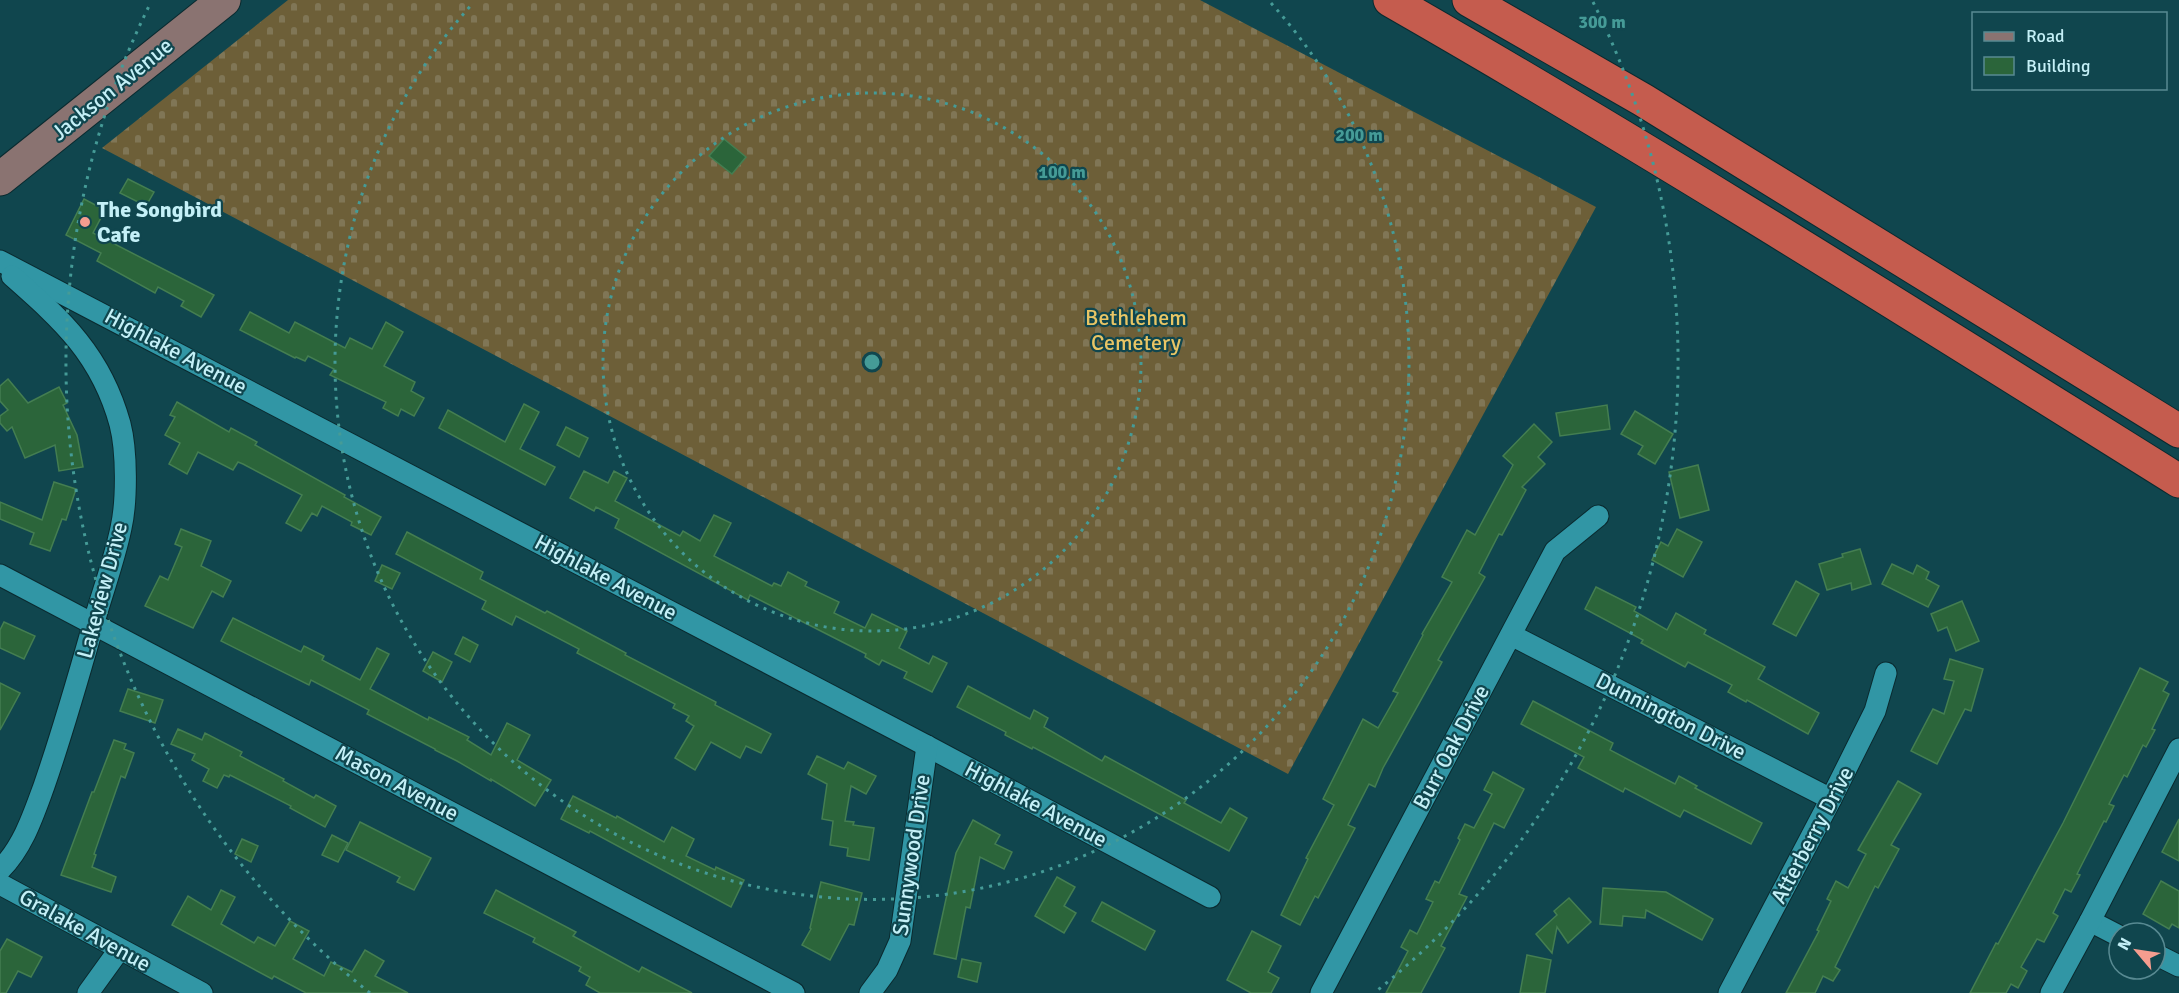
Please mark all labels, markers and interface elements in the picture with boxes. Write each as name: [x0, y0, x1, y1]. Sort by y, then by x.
text: 300 m: [1578, 11, 1626, 33]
legend: [1972, 12, 2167, 90]
text: Road: [2026, 25, 2065, 47]
street label: Jackson Avenue: [46, 32, 178, 146]
text: Building: [2026, 55, 2090, 77]
text: 200 m: [1335, 124, 1383, 146]
text: 100 m: [1038, 161, 1086, 183]
place label: The Songbird Cafe: [97, 196, 222, 248]
marker: The Songbird Cafe: [78, 215, 92, 229]
street label: Highlake Avenue: [100, 302, 252, 400]
park label: Bethlehem Cemetery: [1085, 304, 1187, 356]
centre of rings: [862, 352, 882, 372]
street label: Lakeview Drive: [71, 519, 133, 661]
street label: Highlake Avenue: [530, 528, 682, 626]
street label: Dunnington Drive: [1591, 667, 1751, 765]
street label: Burr Oak Drive: [1407, 680, 1495, 814]
street label: Mason Avenue: [331, 739, 463, 827]
street label: Highlake Avenue: [960, 755, 1112, 853]
street label: Atterberry Drive: [1765, 762, 1859, 908]
street label: Sunnywood Drive: [886, 773, 936, 937]
street label: Gralake Avenue: [15, 883, 155, 977]
north arrow: [2107, 921, 2167, 981]
text: N: [2113, 934, 2136, 954]

